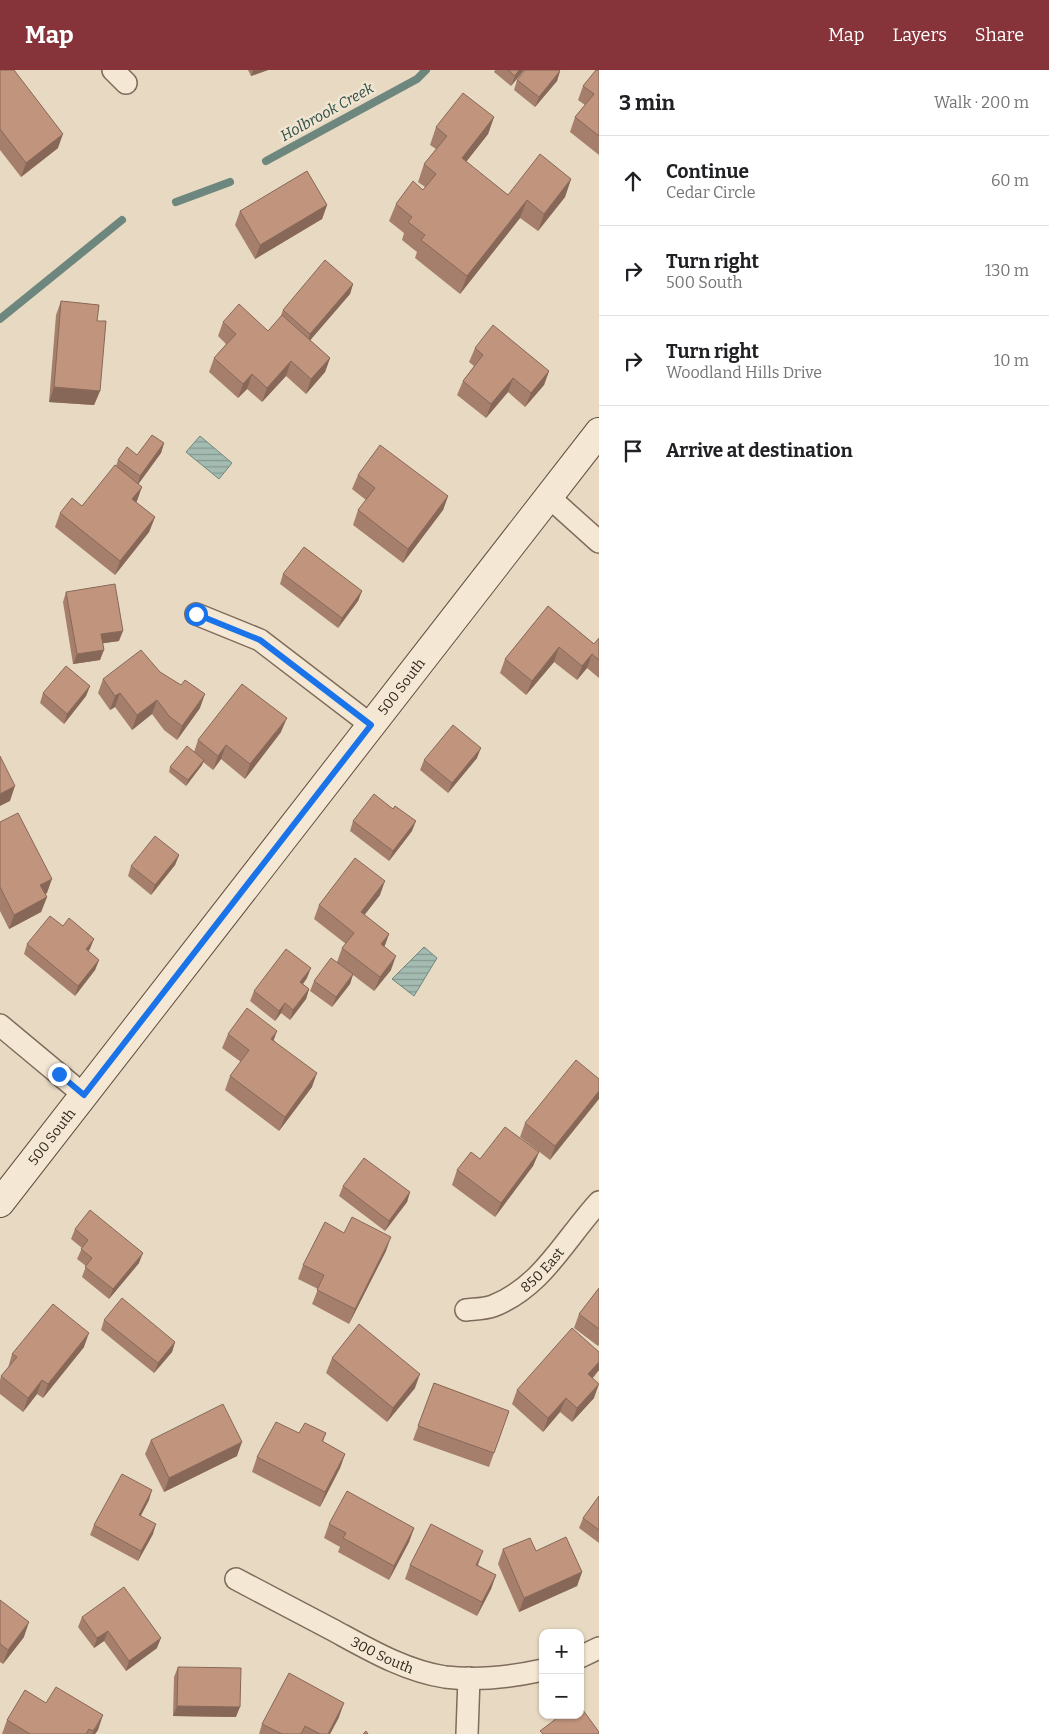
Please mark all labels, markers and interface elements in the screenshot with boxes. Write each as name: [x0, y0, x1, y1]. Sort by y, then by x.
text: Map: [25, 21, 74, 49]
text: Map: [828, 24, 864, 46]
text: Layers: [892, 24, 947, 46]
text: Share: [975, 24, 1024, 46]
water label: Holbrook Creek: [277, 79, 378, 145]
text: 3 min: [619, 90, 675, 116]
text: Walk · 200 m: [934, 93, 1029, 112]
text: Continue: [666, 160, 749, 183]
icon: ahead: [619, 167, 647, 195]
text: 60 m: [991, 171, 1029, 190]
text: Cedar Circle: [666, 183, 756, 202]
text: Turn right: [666, 250, 759, 273]
icon: right: [619, 257, 647, 285]
text: 130 m: [985, 261, 1029, 280]
text: 500 South: [666, 273, 742, 292]
text: Turn right: [666, 340, 759, 363]
icon: right: [619, 347, 647, 375]
text: 10 m: [994, 351, 1029, 370]
text: Woodland Hills Drive: [666, 363, 822, 382]
icon: arrive: [619, 437, 647, 465]
text: Arrive at destination: [666, 439, 853, 462]
route start: [185, 603, 208, 626]
street label: 500 South: [374, 655, 429, 718]
route end: [48, 1063, 71, 1086]
street label: 500 South: [25, 1105, 79, 1169]
street label: 850 East: [517, 1244, 568, 1296]
map controls: [539, 1629, 584, 1719]
button: +: [539, 1629, 584, 1674]
street label: 300 South: [348, 1633, 416, 1678]
button: −: [539, 1674, 584, 1719]

